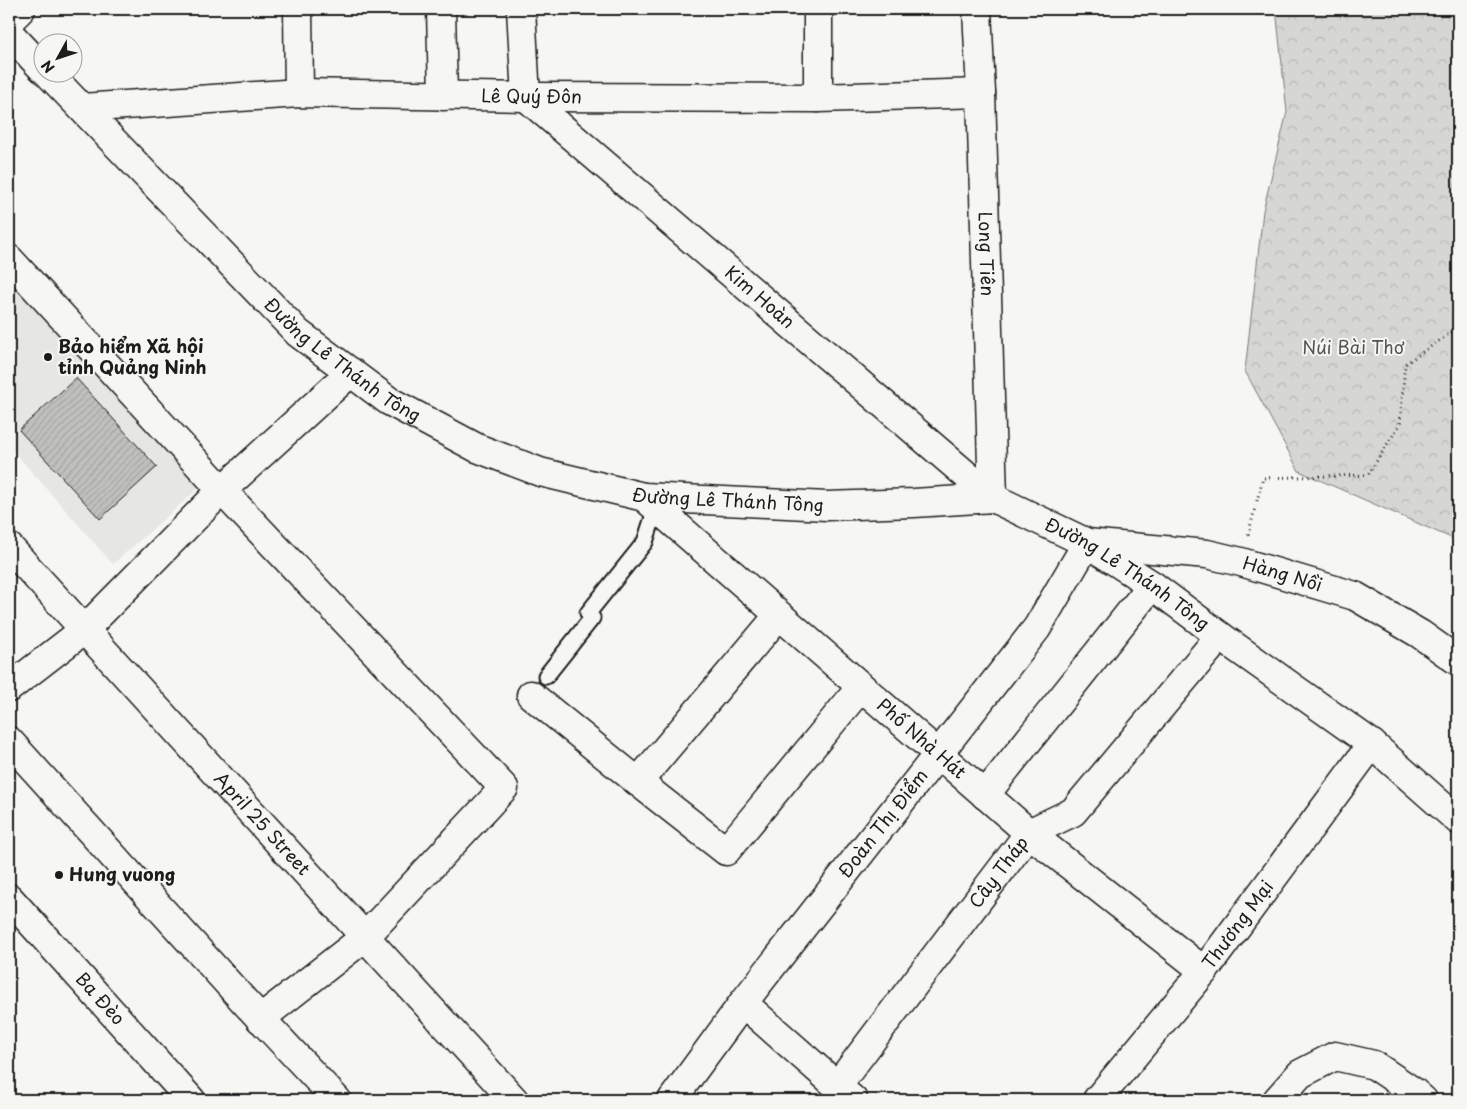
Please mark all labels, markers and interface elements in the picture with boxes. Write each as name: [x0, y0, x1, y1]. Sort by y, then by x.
north arrow: [32, 32, 82, 82]
text: N: [36, 56, 59, 78]
street label: Lê Quý Đôn: [481, 81, 582, 109]
street label: Long Tiên: [973, 211, 1002, 296]
street label: Kim Hoàn: [720, 259, 801, 334]
street label: Đường Lê Thánh Tông: [259, 291, 426, 428]
place label: Bảo hiểm Xã hội tỉnh Quảng Ninh: [58, 332, 207, 380]
park label: Núi Bài Thơ: [1302, 333, 1405, 360]
marker: Bảo hiểm Xã hội tỉnh Quảng Ninh: [42, 351, 54, 363]
street label: Đường Lê Thánh Tông: [630, 480, 825, 518]
street label: Đường Lê Thánh Tông: [1041, 510, 1216, 636]
street label: Hàng Nồi: [1240, 548, 1326, 598]
street label: Phố Nhà Hát: [872, 691, 973, 784]
street label: Đoàn Thị Điểm: [831, 763, 934, 883]
street label: April 25 Street: [208, 765, 318, 881]
street label: Cây Tháp: [962, 830, 1034, 913]
place label: Hung vuong: [69, 860, 176, 887]
marker: Hung vuong: [53, 869, 65, 881]
street label: Thương Mại: [1195, 874, 1279, 974]
street label: Ba Đèo: [70, 966, 132, 1030]

